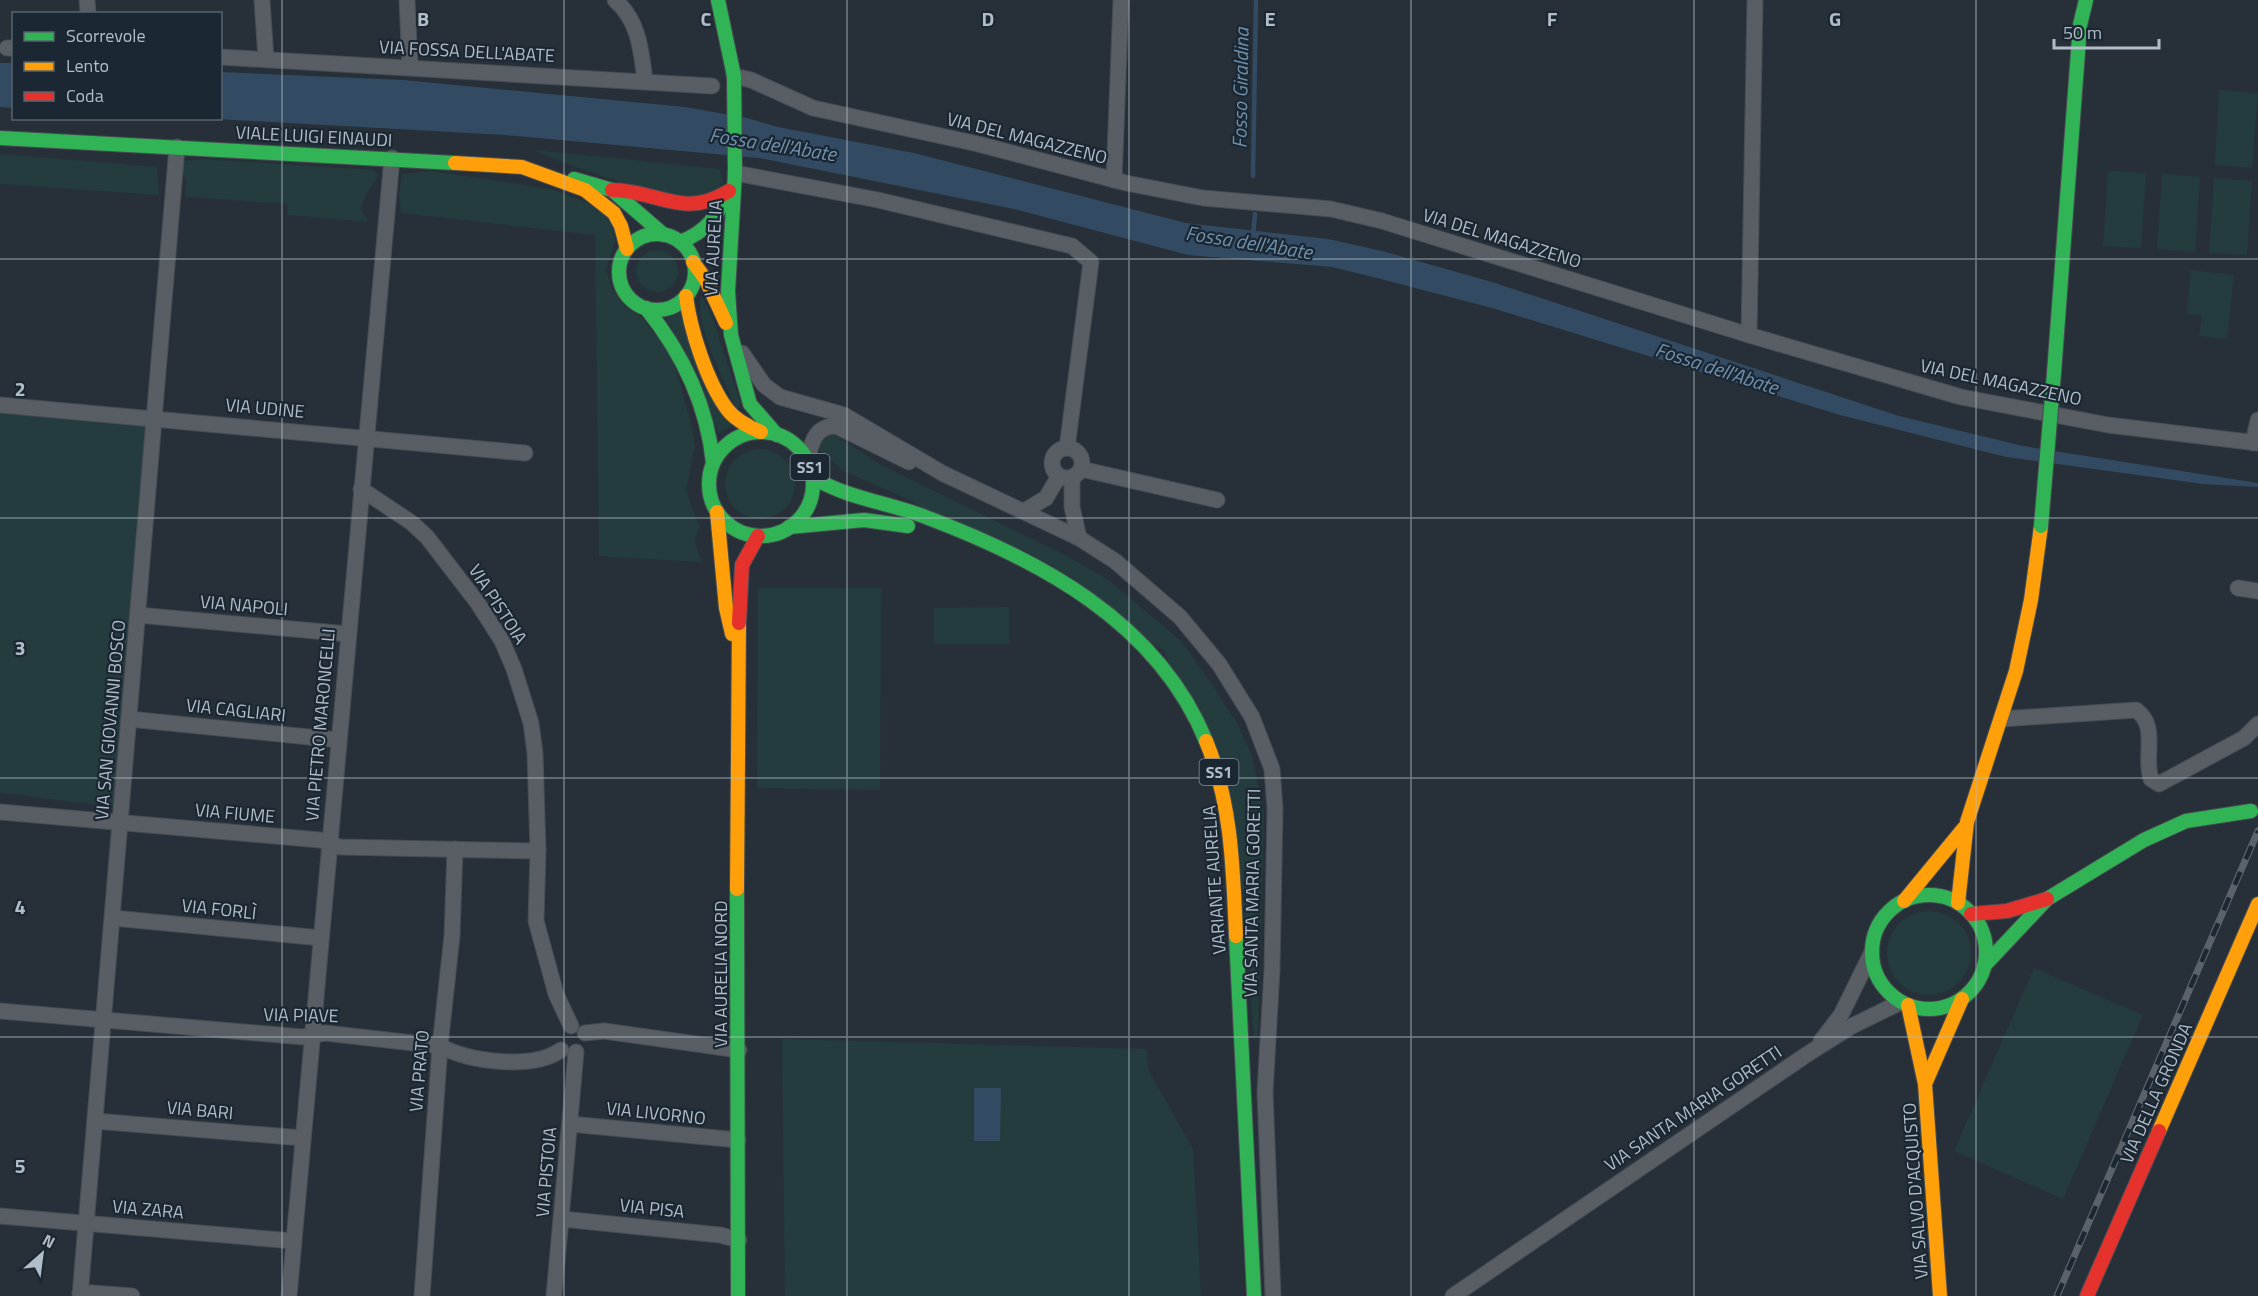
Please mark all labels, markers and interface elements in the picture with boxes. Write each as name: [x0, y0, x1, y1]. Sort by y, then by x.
text: B: [417, 3, 429, 34]
text: C: [701, 3, 712, 34]
text: D: [982, 3, 994, 34]
text: E: [1264, 3, 1276, 34]
text: F: [1547, 3, 1558, 34]
text: G: [1829, 3, 1841, 34]
legend: [12, 12, 222, 120]
scale bar: [2054, 12, 2159, 50]
text: 50 m: [2063, 19, 2102, 46]
text: Scorrevole: [66, 22, 145, 49]
water label: Fosso Giraldina: [1223, 26, 1257, 149]
street label: VIA FOSSA DELL'ABATE: [378, 33, 556, 69]
text: Lento: [66, 52, 109, 79]
text: Coda: [66, 82, 104, 109]
street label: VIA DEL MAGAZZENO: [944, 105, 1110, 171]
street label: VIALE LUIGI EINAUDI: [235, 118, 393, 154]
water label: Fossa dell'Abate: [708, 119, 840, 170]
street label: VIA AURELIA: [697, 199, 729, 297]
street label: VIA DEL MAGAZZENO: [1419, 201, 1585, 275]
water label: Fossa dell'Abate: [1184, 217, 1316, 268]
water label: Fossa dell'Abate: [1652, 334, 1784, 403]
street label: VIA DEL MAGAZZENO: [1918, 352, 2084, 412]
text: 2: [14, 373, 26, 404]
street label: VIA UDINE: [224, 391, 306, 425]
road number: SS1: [790, 454, 830, 480]
street label: VIA PISTOIA: [462, 559, 534, 650]
street label: VIA NAPOLI: [199, 588, 289, 622]
street label: VIA SAN GIOVANNI BOSCO: [88, 619, 132, 821]
street label: VIA PIETRO MARONCELLI: [298, 627, 342, 823]
text: 3: [14, 632, 26, 663]
street label: VIA CAGLIARI: [185, 691, 287, 729]
road number: SS1: [1200, 759, 1238, 785]
street label: VIA SANTA MARIA GORETTI: [1237, 788, 1267, 998]
street label: VIA FIUME: [194, 796, 276, 830]
street label: VARIANTE AURELIA: [1195, 804, 1233, 956]
text: 4: [14, 891, 26, 922]
street label: VIA FORLÌ: [180, 892, 258, 926]
street label: VIA AURELIA NORD: [707, 900, 734, 1048]
street label: VIA PIAVE: [263, 1001, 339, 1029]
street label: VIA DELLA GRONDA: [2113, 1018, 2199, 1168]
street label: VIA PRATO: [402, 1029, 436, 1113]
street label: VIA SANTA MARIA GORETTI: [1599, 1038, 1787, 1178]
street label: VIA BARI: [166, 1094, 234, 1126]
street label: VIA LIVORNO: [605, 1094, 707, 1132]
street label: VIA SALVO D'ACQUISTO: [1895, 1102, 1935, 1280]
street label: VIA PISTOIA: [529, 1125, 563, 1218]
text: 5: [14, 1150, 26, 1181]
street label: VIA PISA: [618, 1191, 686, 1225]
street label: VIA ZARA: [111, 1192, 185, 1226]
north arrow: [12, 1224, 72, 1284]
text: N: [39, 1228, 60, 1254]

